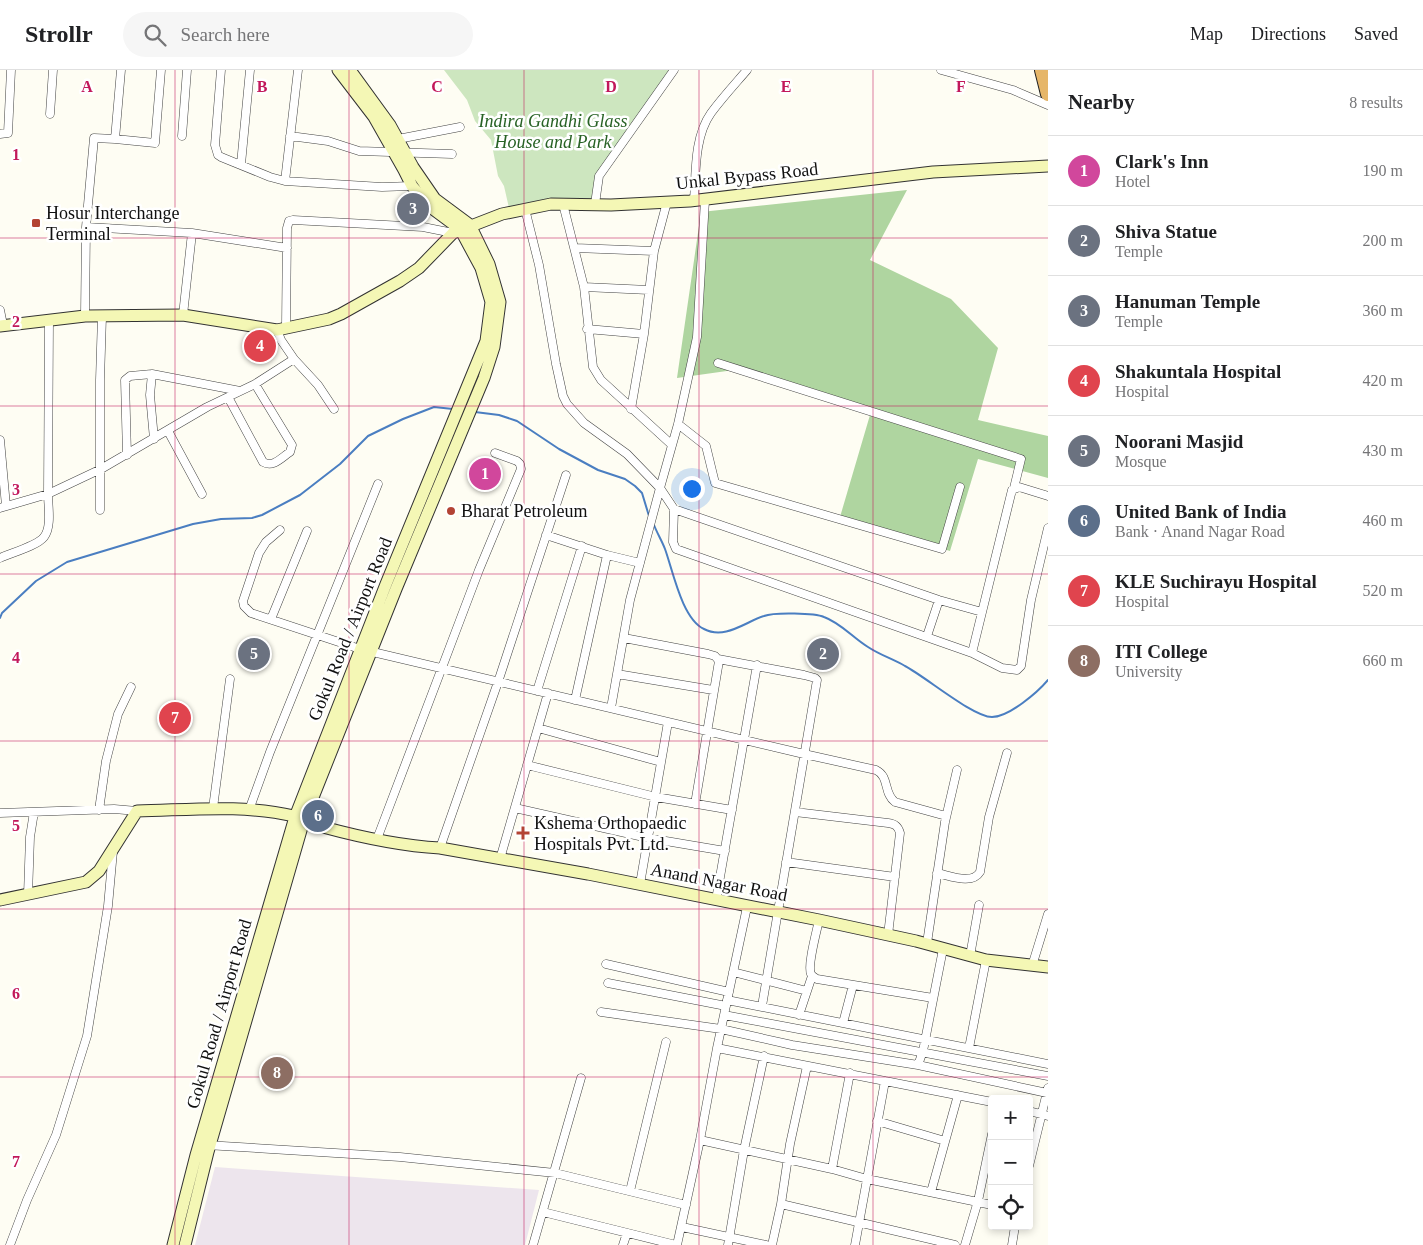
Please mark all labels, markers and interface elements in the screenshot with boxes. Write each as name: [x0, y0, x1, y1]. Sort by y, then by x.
search box: [123, 12, 473, 57]
text: Strollr: [25, 21, 93, 47]
icon: search: [141, 21, 169, 49]
text: Search here: [181, 24, 270, 45]
text: Map: [1190, 24, 1223, 44]
text: Directions: [1251, 24, 1326, 44]
text: Saved: [1354, 24, 1398, 44]
text: A: [81, 78, 93, 95]
text: B: [257, 78, 268, 95]
text: C: [431, 78, 443, 95]
text: D: [605, 78, 617, 95]
text: E: [781, 78, 791, 95]
text: F: [956, 78, 966, 95]
text: Nearby: [1068, 90, 1135, 114]
text: 8 results: [1349, 94, 1403, 111]
park label: Indira Gandhi Glass House and Park: [477, 111, 628, 152]
text: 1: [12, 146, 20, 163]
text: Clark's Inn: [1115, 151, 1208, 172]
street label: Unkal Bypass Road: [675, 159, 819, 193]
text: 1: [1080, 162, 1088, 179]
text: 190 m: [1363, 162, 1403, 179]
text: Hotel: [1115, 173, 1151, 190]
pin: 3: [397, 190, 429, 228]
place label: Hosur Interchange Terminal: [46, 203, 179, 244]
marker: Hosur Interchange Terminal: [30, 217, 42, 229]
text: Shiva Statue: [1115, 221, 1217, 242]
text: 2: [1080, 232, 1088, 249]
text: 200 m: [1363, 232, 1403, 249]
text: Temple: [1115, 243, 1163, 260]
text: Hanuman Temple: [1115, 291, 1260, 312]
text: 3: [1080, 302, 1088, 319]
text: 360 m: [1363, 302, 1403, 319]
text: 2: [12, 313, 20, 330]
text: Temple: [1115, 313, 1163, 330]
pin: 4: [244, 327, 276, 365]
text: Shakuntala Hospital: [1115, 361, 1281, 382]
text: 4: [1080, 372, 1088, 389]
text: 420 m: [1363, 372, 1403, 389]
text: Hospital: [1115, 383, 1169, 400]
text: Noorani Masjid: [1115, 431, 1243, 452]
text: 5: [1080, 442, 1088, 459]
text: 430 m: [1363, 442, 1403, 459]
text: Mosque: [1115, 453, 1167, 470]
pin: 1: [469, 455, 501, 493]
your location: [679, 476, 705, 502]
text: 3: [12, 481, 20, 498]
place label: Bharat Petroleum: [461, 501, 587, 521]
text: United Bank of India: [1115, 501, 1287, 522]
marker: Bharat Petroleum: [445, 505, 457, 517]
text: 6: [1080, 512, 1088, 529]
text: 460 m: [1363, 512, 1403, 529]
text: Bank · Anand Nagar Road: [1115, 523, 1285, 540]
street label: Gokul Road / Airport Road: [304, 534, 396, 724]
text: KLE Suchirayu Hospital: [1115, 571, 1317, 592]
text: 7: [1080, 582, 1088, 599]
text: 520 m: [1363, 582, 1403, 599]
text: Hospital: [1115, 593, 1169, 610]
pin: 5: [238, 635, 270, 673]
pin: 2: [807, 635, 839, 673]
text: ITI College: [1115, 641, 1207, 662]
text: 4: [12, 649, 20, 666]
text: 8: [1080, 652, 1088, 669]
text: 660 m: [1363, 652, 1403, 669]
text: University: [1115, 663, 1183, 680]
pin: 7: [159, 699, 191, 737]
pin: 6: [302, 797, 334, 835]
place label: Kshema Orthopaedic Hospitals Pvt. Ltd.: [534, 813, 686, 854]
text: 5: [12, 817, 20, 834]
marker: Kshema Orthopaedic Hospitals Pvt. Ltd.: [516, 826, 530, 840]
street label: Anand Nagar Road: [649, 859, 789, 905]
street label: Gokul Road / Airport Road: [182, 917, 256, 1111]
text: 6: [12, 985, 20, 1002]
pin: 8: [261, 1054, 293, 1092]
map controls: [988, 1095, 1033, 1230]
button: +: [988, 1095, 1033, 1140]
button: −: [988, 1140, 1033, 1185]
text: 7: [12, 1153, 20, 1170]
button: locate: [988, 1185, 1033, 1230]

